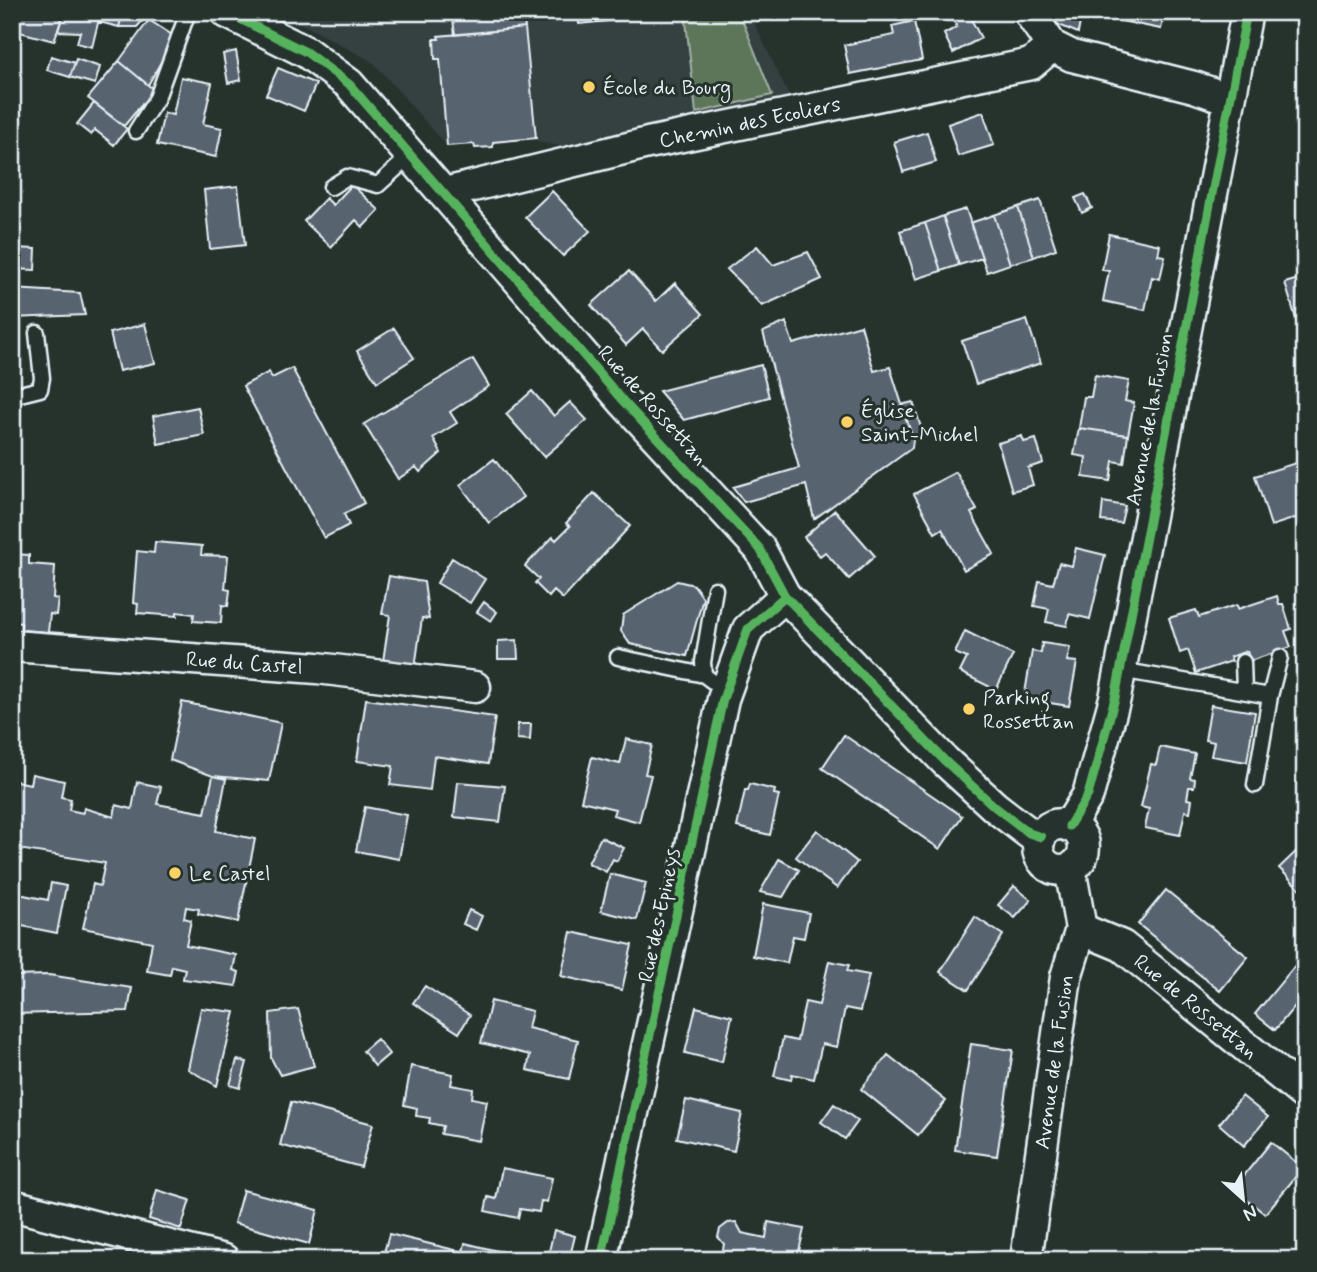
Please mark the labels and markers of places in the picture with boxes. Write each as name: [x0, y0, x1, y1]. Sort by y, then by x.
place label: École du Bourg: [603, 74, 731, 103]
marker: École du Bourg: [581, 79, 597, 95]
place label: Église Saint-Michel: [861, 397, 979, 449]
marker: Église Saint-Michel: [839, 414, 855, 430]
place label: Parking Rossettan: [983, 684, 1074, 736]
marker: Parking Rossettan: [961, 701, 977, 717]
place label: Le Castel: [189, 860, 271, 888]
marker: Le Castel: [167, 865, 183, 881]

